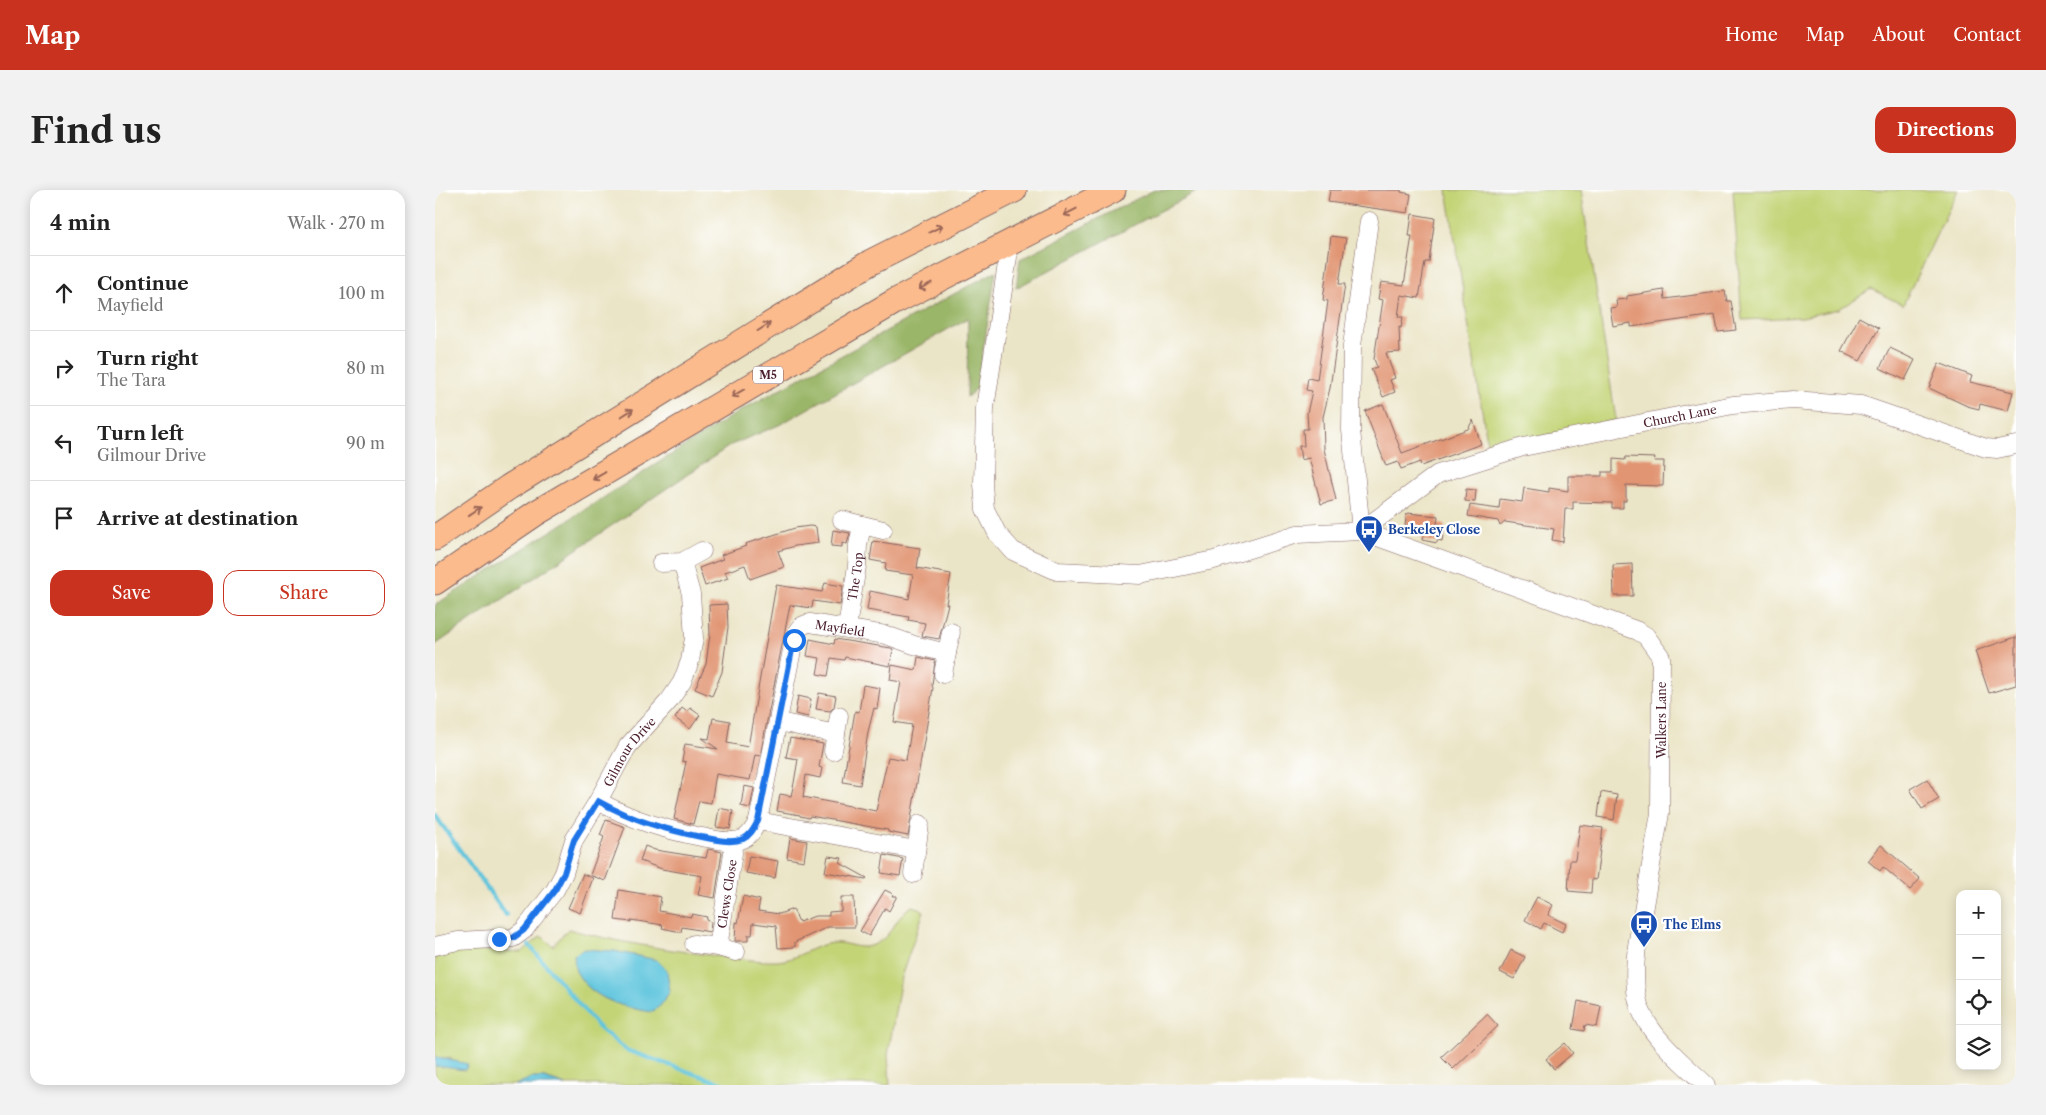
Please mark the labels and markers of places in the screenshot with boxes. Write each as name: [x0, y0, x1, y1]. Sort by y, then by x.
bus stop icon: Berkeley Close: [1354, 514, 1384, 553]
place label: Berkeley Close: [1388, 522, 1480, 537]
bus stop icon: The Elms: [1629, 909, 1659, 948]
place label: The Elms: [1663, 917, 1722, 932]

